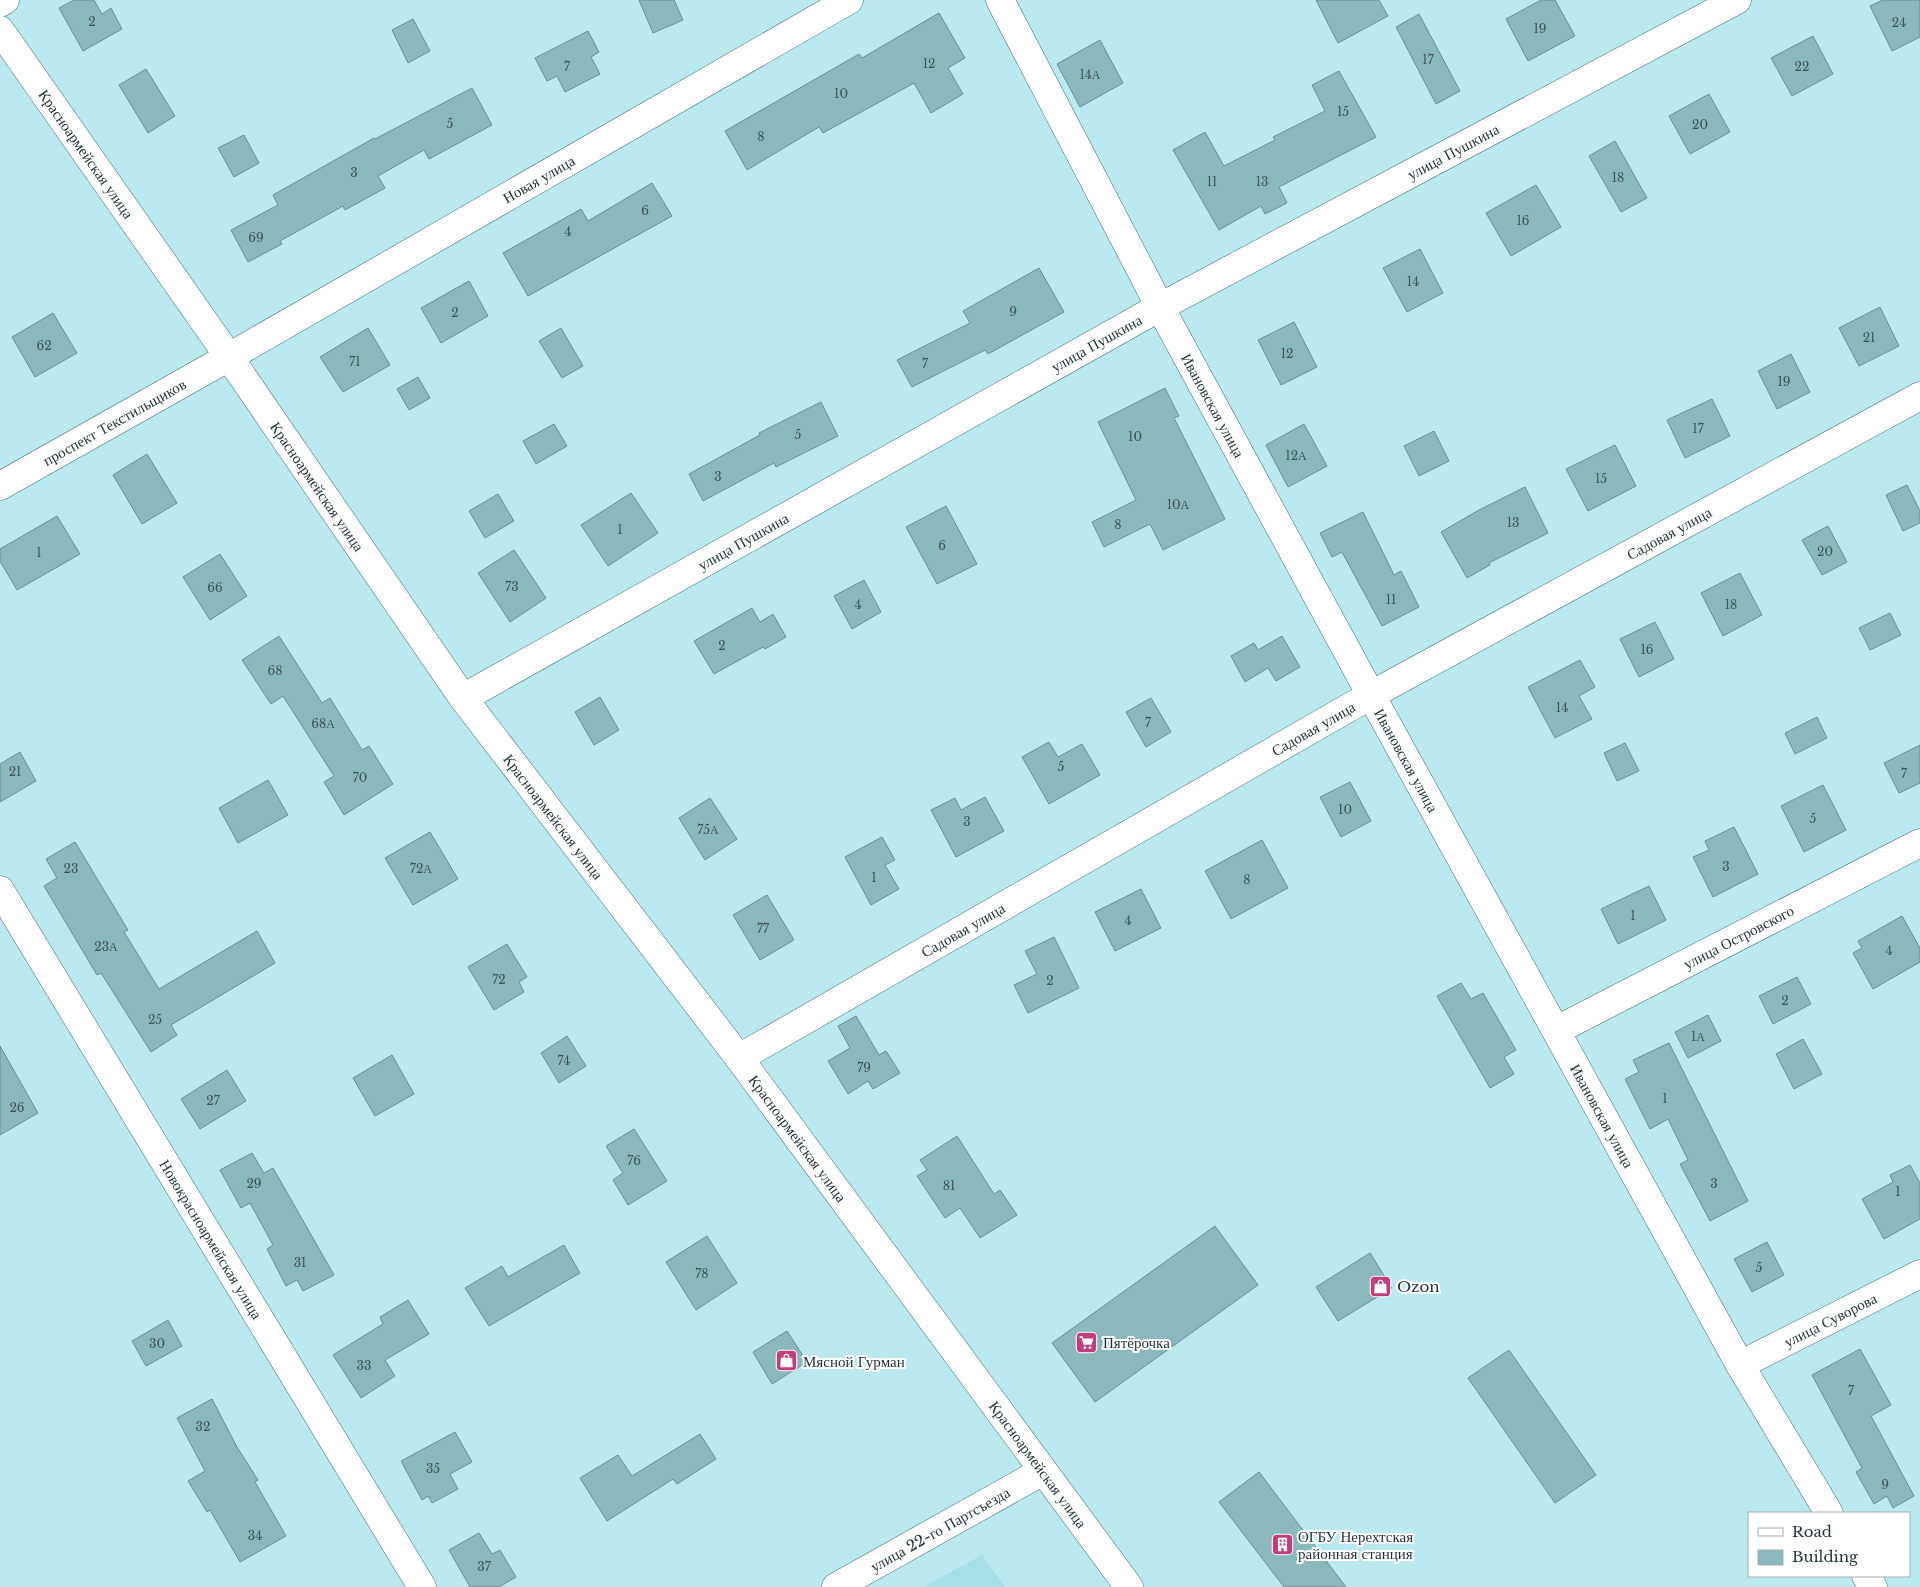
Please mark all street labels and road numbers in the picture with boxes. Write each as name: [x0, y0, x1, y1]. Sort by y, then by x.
street label: Красноармейская улица: [35, 85, 139, 222]
street label: улица Пушкина: [1404, 119, 1502, 183]
street label: Новая улица: [499, 150, 578, 207]
street label: улица Пушкина: [1047, 310, 1145, 376]
street label: Ивановская улица: [1177, 350, 1250, 461]
street label: проспект Текстильщиков: [39, 374, 189, 470]
street label: Красноармейская улица: [267, 418, 369, 555]
street label: Садовая улица: [1623, 502, 1715, 564]
street label: улица Пушкина: [694, 508, 792, 574]
street label: Садовая улица: [1268, 697, 1359, 760]
street label: Ивановская улица: [1371, 705, 1443, 815]
street label: Красноармейская улица: [500, 750, 608, 883]
street label: Садовая улица: [917, 898, 1008, 961]
street label: улица Островского: [1680, 900, 1797, 973]
street label: Ивановская улица: [1566, 1060, 1639, 1171]
street label: Красноармейская улица: [745, 1071, 851, 1206]
street label: Новокрасноармейская улица: [156, 1156, 267, 1323]
street label: улица Суворова: [1781, 1288, 1880, 1351]
street label: Красноармейская улица: [985, 1397, 1092, 1532]
street label: улица 22-го Партсъезда: [867, 1482, 1013, 1576]

